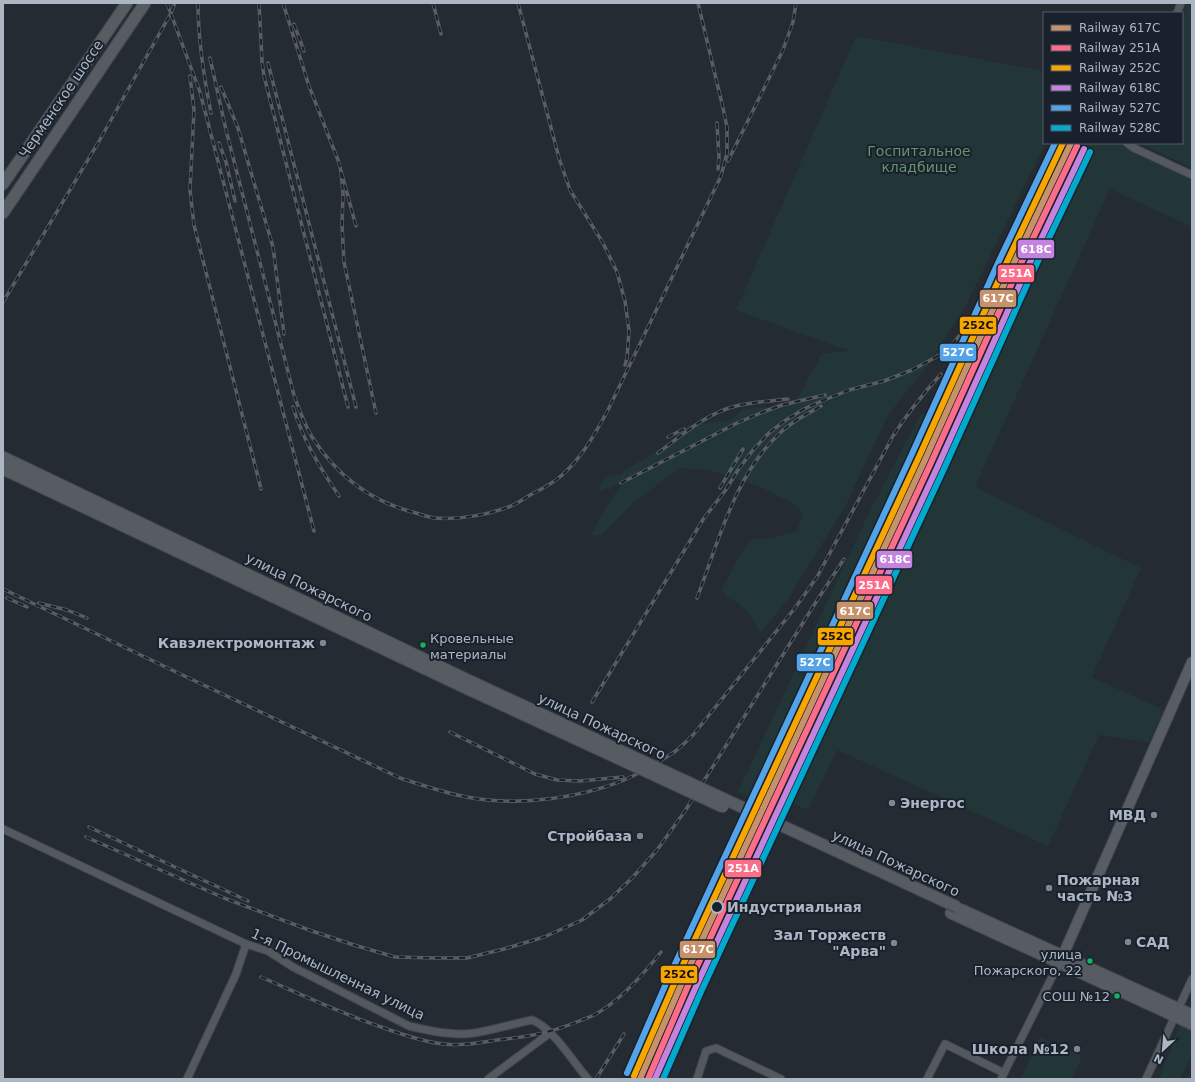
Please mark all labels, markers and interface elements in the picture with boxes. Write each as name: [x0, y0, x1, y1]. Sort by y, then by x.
legend: [1043, 12, 1183, 144]
text: Railway 617C: [1079, 21, 1160, 35]
street label: Черменское шоссе: [16, 37, 106, 161]
text: Railway 251А: [1079, 41, 1161, 55]
text: Railway 252С: [1079, 61, 1160, 75]
text: Railway 618С: [1079, 81, 1160, 95]
text: Railway 527С: [1079, 101, 1160, 115]
text: Railway 528С: [1079, 121, 1160, 135]
park label: Госпитальное кладбище: [867, 143, 971, 175]
line badge: 618С: [1017, 239, 1055, 259]
text: 618С: [1020, 243, 1052, 256]
line badge: 251А: [997, 264, 1035, 283]
text: 251А: [1000, 267, 1032, 280]
line badge: 617C: [979, 289, 1017, 308]
text: 617C: [982, 292, 1014, 305]
line badge: 252С: [959, 316, 997, 335]
text: 252С: [962, 319, 994, 332]
line badge: 527С: [939, 343, 977, 362]
text: 527С: [942, 346, 974, 359]
street label: улица Пожарского: [243, 549, 375, 625]
line badge: 618С: [876, 550, 913, 569]
text: 618С: [879, 553, 911, 566]
line badge: 251А: [855, 575, 893, 595]
text: 251А: [858, 579, 890, 592]
line badge: 617C: [836, 601, 874, 620]
text: 617C: [839, 605, 871, 618]
line badge: 252С: [817, 627, 854, 646]
text: 252С: [820, 630, 852, 643]
place label: Кровельные материалы: [430, 631, 514, 662]
place label: Кавэлектромонтаж: [158, 635, 315, 651]
marker: Кавэлектромонтаж: [318, 638, 328, 648]
marker: Кровельные материалы: [418, 640, 428, 650]
line badge: 527С: [796, 653, 834, 672]
text: 527С: [799, 656, 831, 669]
street label: улица Пожарского: [536, 689, 668, 763]
place label: Энергос: [900, 795, 965, 811]
marker: Энергос: [887, 798, 897, 808]
place label: МВД: [1109, 807, 1146, 823]
marker: МВД: [1149, 810, 1159, 820]
street label: улица Пожарского: [830, 826, 962, 900]
place label: Стройбаза: [547, 828, 632, 844]
marker: Стройбаза: [635, 831, 645, 841]
line badge: 251А: [724, 859, 762, 878]
text: 251А: [727, 862, 759, 875]
place label: Пожарная часть №3: [1057, 872, 1140, 904]
marker: Пожарная часть №3: [1044, 883, 1054, 893]
place label: Индустриальная: [727, 899, 862, 915]
marker: Индустриальная: [710, 900, 724, 914]
street label: 1-я Промышленная улица: [249, 925, 427, 1023]
place label: Зал Торжеств "Арва": [774, 927, 886, 959]
place label: САД: [1136, 934, 1170, 950]
marker: САД: [1123, 937, 1133, 947]
marker: Зал Торжеств "Арва": [889, 938, 899, 948]
line badge: 617C: [679, 940, 716, 959]
text: 617C: [682, 943, 714, 956]
place label: улица Пожарского, 22: [974, 947, 1082, 978]
marker: улица Пожарского, 22: [1085, 956, 1095, 966]
line badge: 252С: [660, 965, 698, 984]
text: 252С: [663, 968, 695, 981]
place label: СОШ №12: [1043, 989, 1110, 1004]
marker: СОШ №12: [1112, 991, 1122, 1001]
north arrow: [1143, 1030, 1183, 1070]
place label: Школа №12: [972, 1041, 1069, 1057]
marker: Школа №12: [1072, 1044, 1082, 1054]
text: N: [1152, 1051, 1166, 1066]

